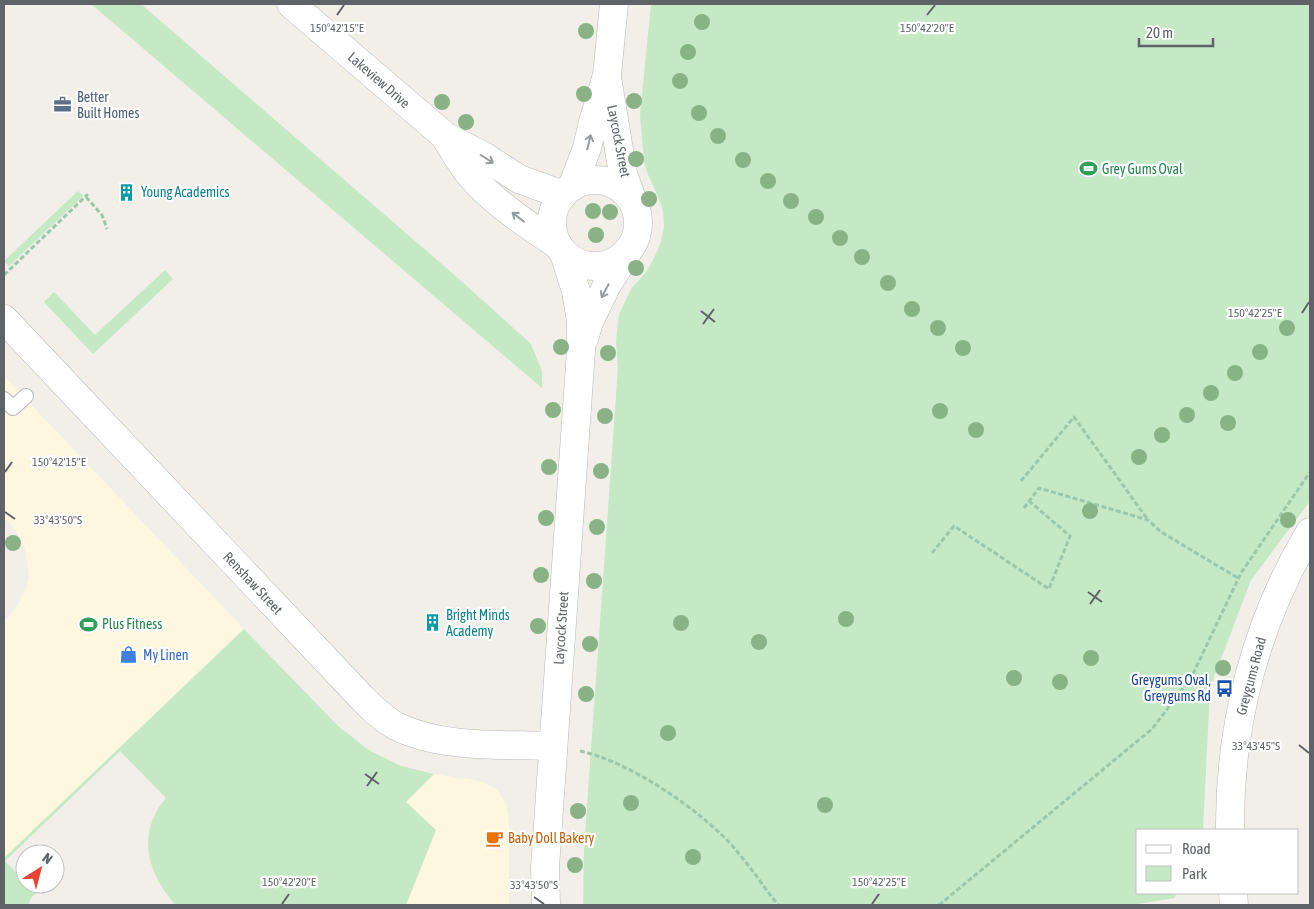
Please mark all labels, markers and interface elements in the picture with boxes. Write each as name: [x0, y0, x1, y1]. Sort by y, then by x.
scale bar: [1139, 15, 1213, 47]
text: 150°42'15"E: [310, 21, 364, 35]
text: 150°42'20"E: [900, 21, 954, 35]
text: 20 m: [1146, 24, 1173, 41]
street label: Lakeview Drive: [345, 49, 413, 111]
place label: Better Built Homes: [77, 89, 139, 121]
office icon: Better Built Homes: [53, 95, 73, 115]
street label: Laycock Street: [604, 103, 634, 179]
one-way arrow: [585, 134, 594, 150]
one-way arrow: [480, 155, 494, 165]
sports icon: Grey Gums Oval: [1078, 159, 1098, 179]
place label: Grey Gums Oval: [1102, 161, 1183, 177]
building icon: Young Academics: [117, 182, 137, 202]
place label: Young Academics: [141, 184, 229, 200]
one-way arrow: [512, 212, 525, 223]
one-way arrow: [600, 283, 610, 298]
text: 150°42'25"E: [1228, 306, 1282, 320]
text: 150°42'15"E: [32, 455, 86, 469]
text: 33°43'50"S: [34, 513, 82, 527]
street label: Renshaw Street: [220, 549, 286, 617]
street label: Laycock Street: [550, 591, 572, 665]
place label: Bright Minds Academy: [446, 607, 510, 639]
building icon: Bright Minds Academy: [422, 613, 442, 633]
sports icon: Plus Fitness: [78, 614, 98, 634]
place label: Plus Fitness: [102, 616, 162, 632]
street label: Greygums Road: [1233, 635, 1269, 717]
shop icon: My Linen: [119, 645, 139, 665]
place label: My Linen: [143, 647, 189, 663]
place label: Greygums Oval, Greygums Rd: [1131, 672, 1211, 704]
bus stop icon: Greygums Oval, Greygums Rd: [1215, 678, 1235, 698]
text: 33°43'45"S: [1232, 739, 1280, 753]
cafe icon: Baby Doll Bakery: [484, 828, 504, 848]
legend: [1136, 829, 1299, 894]
place label: Baby Doll Bakery: [508, 830, 595, 846]
text: Road: [1182, 840, 1211, 857]
north arrow: [15, 844, 65, 894]
text: N: [40, 850, 56, 867]
text: Park: [1182, 865, 1207, 882]
text: 150°42'20"E: [262, 875, 316, 889]
text: 150°42'25"E: [852, 875, 906, 889]
text: 33°43'50"S: [510, 878, 558, 892]

